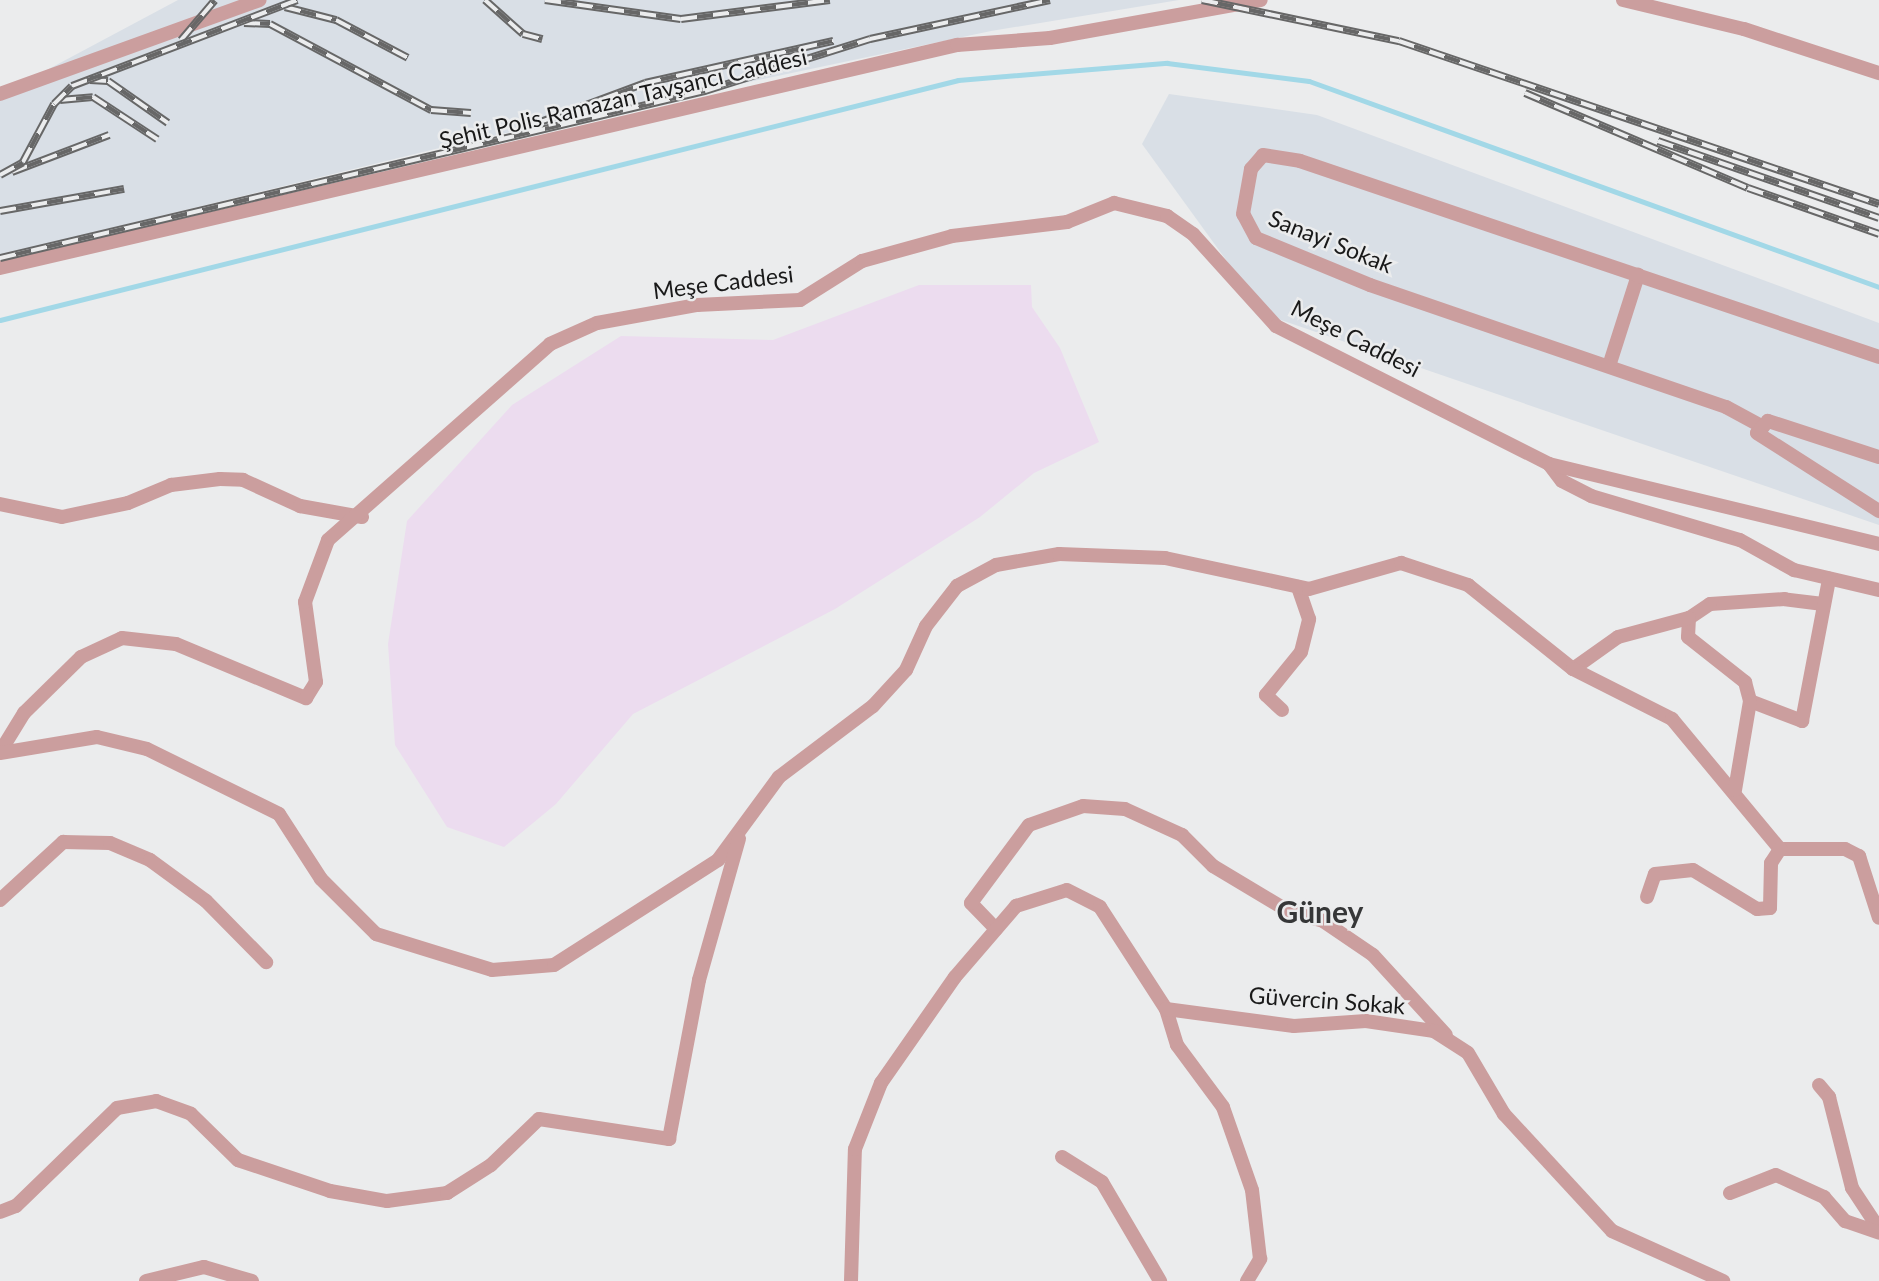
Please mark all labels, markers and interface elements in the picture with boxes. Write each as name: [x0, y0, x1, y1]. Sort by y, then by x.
street label: Şehit Polis Ramazan Tavşancı Caddesi: [436, 42, 810, 154]
street label: Sanayi Sokak: [1265, 204, 1397, 278]
street label: Meşe Caddesi: [651, 260, 795, 304]
street label: Meşe Caddesi: [1287, 294, 1425, 382]
district label: Güney: [1277, 893, 1363, 929]
street label: Güvercin Sokak: [1248, 981, 1406, 1019]

